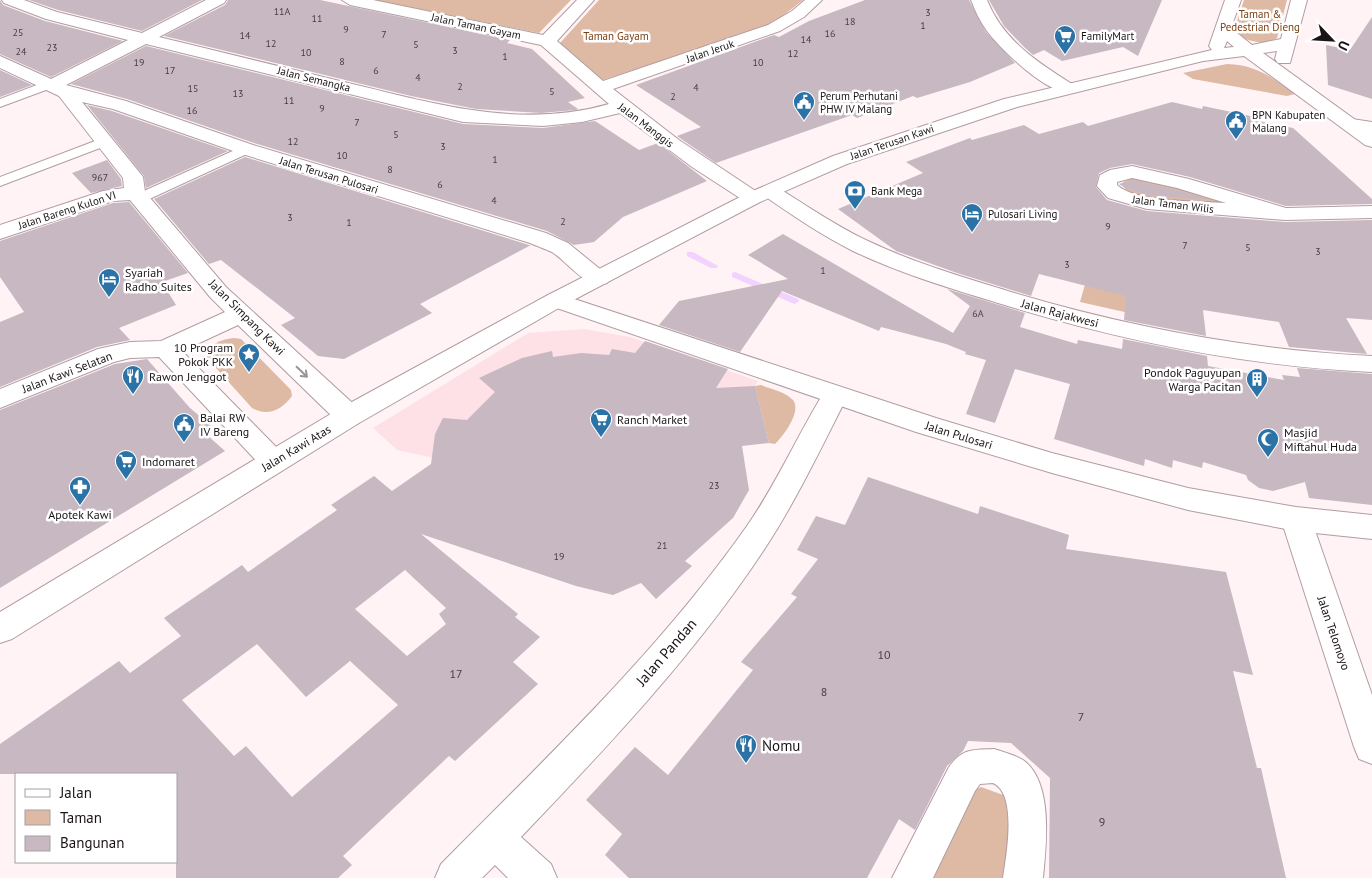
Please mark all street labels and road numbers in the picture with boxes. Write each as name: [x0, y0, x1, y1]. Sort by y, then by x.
street label: Jalan Taman Gayam: [429, 9, 522, 42]
street label: Jalan Jeruk: [683, 36, 737, 66]
street label: Jalan Semangka: [275, 63, 352, 95]
street label: Jalan Manggis: [615, 99, 677, 151]
street label: Jalan Terusan Kawi: [847, 121, 936, 163]
street label: Jalan Terusan Pulosari: [277, 153, 380, 197]
street label: Jalan Bareng Kulon VI: [15, 188, 118, 233]
street label: Jalan Taman Wilis: [1130, 192, 1215, 216]
street label: Jalan Simpang Kawi: [205, 275, 288, 358]
street label: Jalan Rajakwesi: [1019, 295, 1100, 331]
street label: Jalan Kawi Selatan: [19, 348, 114, 396]
street label: Jalan Pulosari: [923, 417, 995, 452]
street label: Jalan Kawi Atas: [258, 421, 333, 475]
street label: Jalan Telomoyo: [1314, 593, 1354, 672]
street label: Jalan Pandan: [631, 614, 700, 690]

